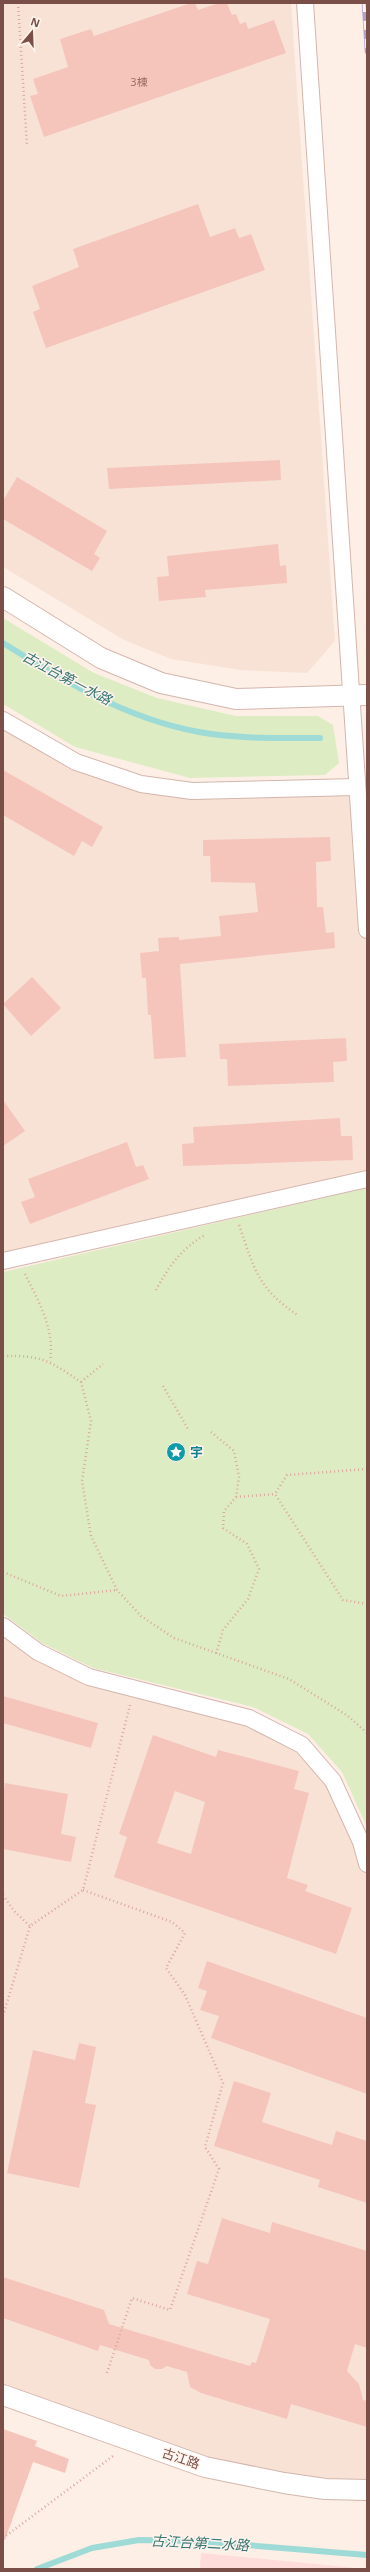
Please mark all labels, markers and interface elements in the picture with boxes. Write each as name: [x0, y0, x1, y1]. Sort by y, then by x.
north arrow: [12, 12, 52, 52]
text: N: [29, 14, 42, 31]
house number: 3棟: [130, 74, 148, 89]
water label: 古江台第一水路: [20, 646, 116, 709]
place icon: 宇: [165, 1441, 187, 1463]
place label: 宇: [190, 1443, 203, 1461]
street label: 古江路: [160, 2443, 202, 2473]
water label: 古江台第二水路: [151, 2530, 250, 2555]

